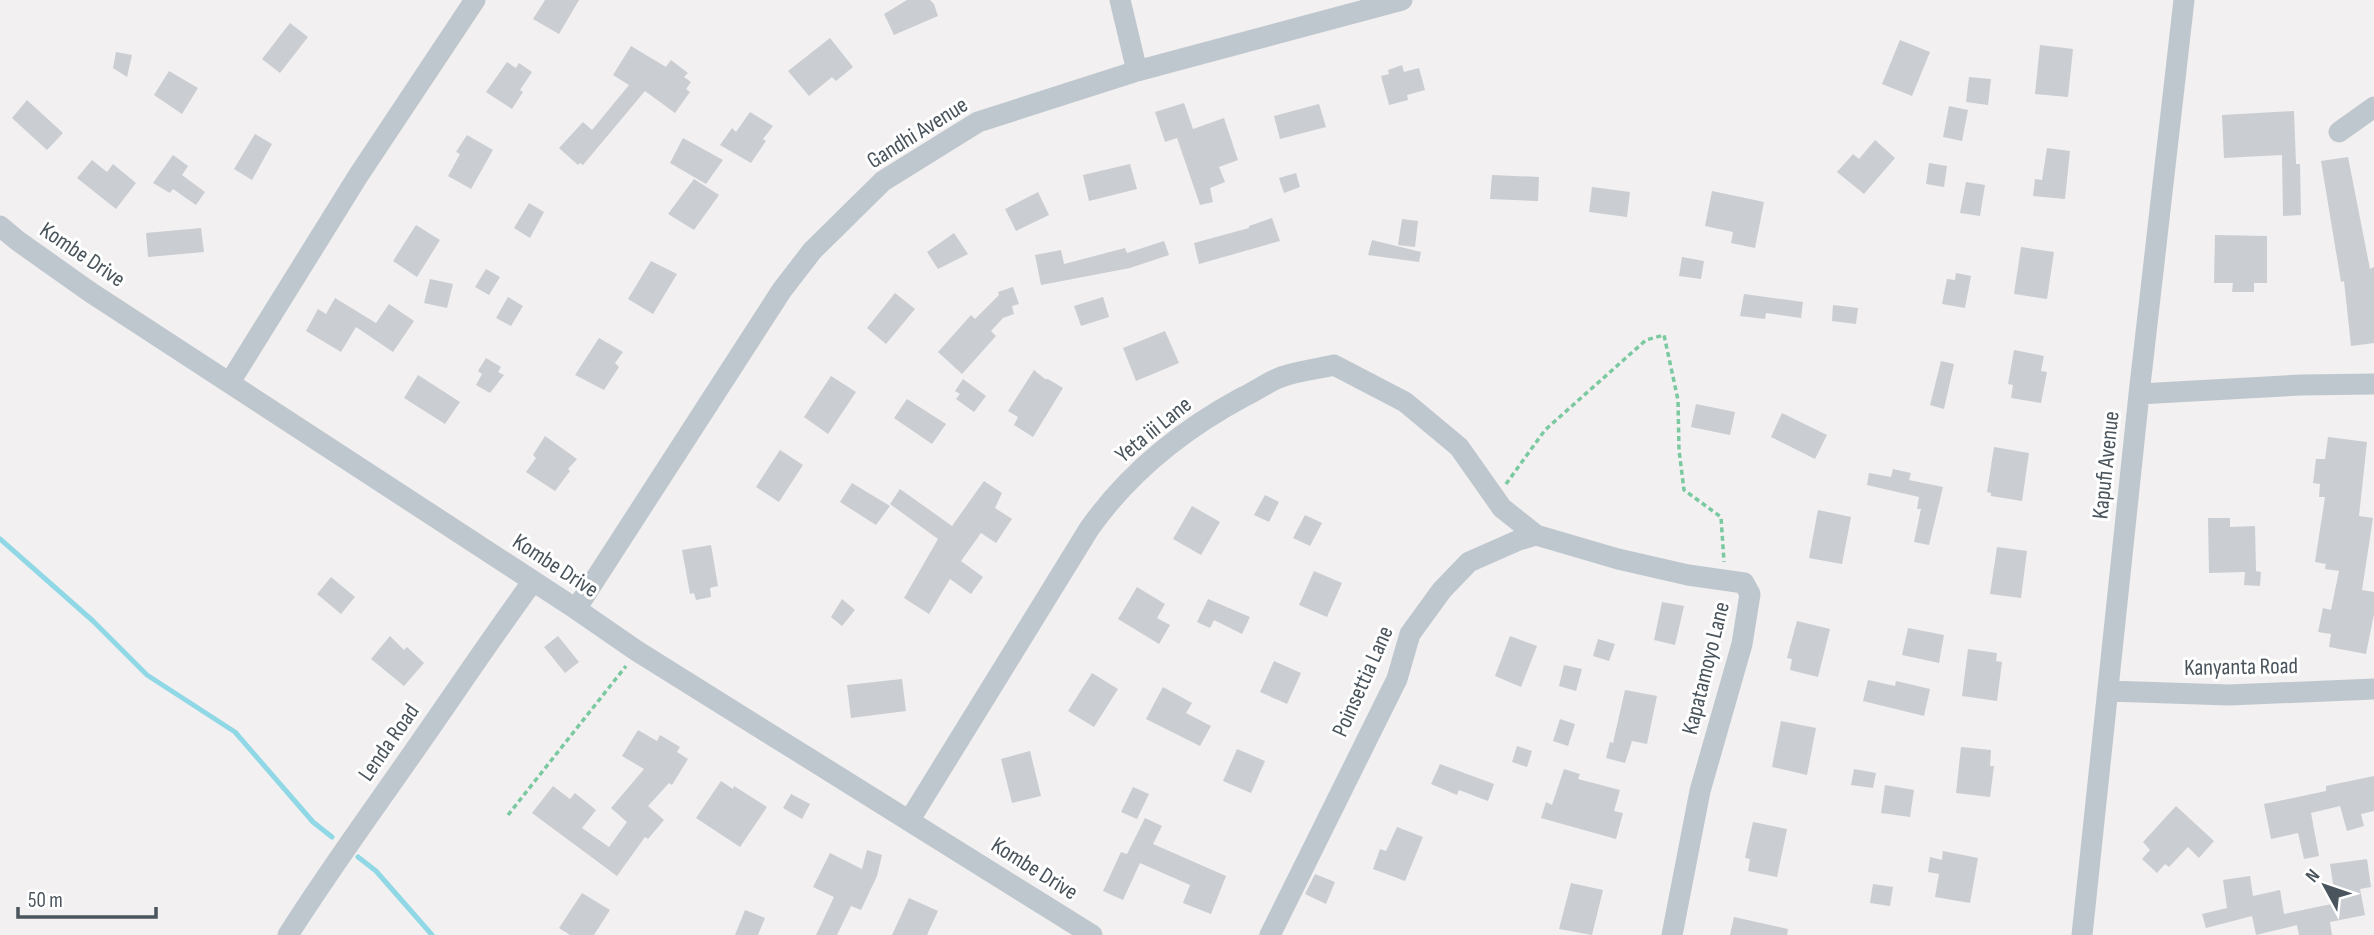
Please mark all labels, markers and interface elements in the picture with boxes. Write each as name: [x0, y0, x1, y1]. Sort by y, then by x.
street label: Gandhi Avenue: [862, 91, 973, 175]
street label: Kombe Drive: [34, 216, 130, 294]
street label: Yeta iii Lane: [1110, 391, 1197, 469]
street label: Kapufi Avenue: [2086, 410, 2126, 520]
street label: Kombe Drive: [507, 528, 604, 604]
street label: Kapatamoyo Lane: [1676, 599, 1736, 737]
street label: Poinsettia Lane: [1326, 622, 1400, 741]
street label: Kanyanta Road: [2184, 652, 2298, 682]
street label: Lenda Road: [352, 699, 425, 787]
street label: Kombe Drive: [986, 831, 1083, 906]
north arrow: [2290, 851, 2360, 921]
text: N: [2301, 865, 2325, 887]
scale bar: [18, 876, 156, 920]
text: 50 m: [28, 888, 63, 913]

